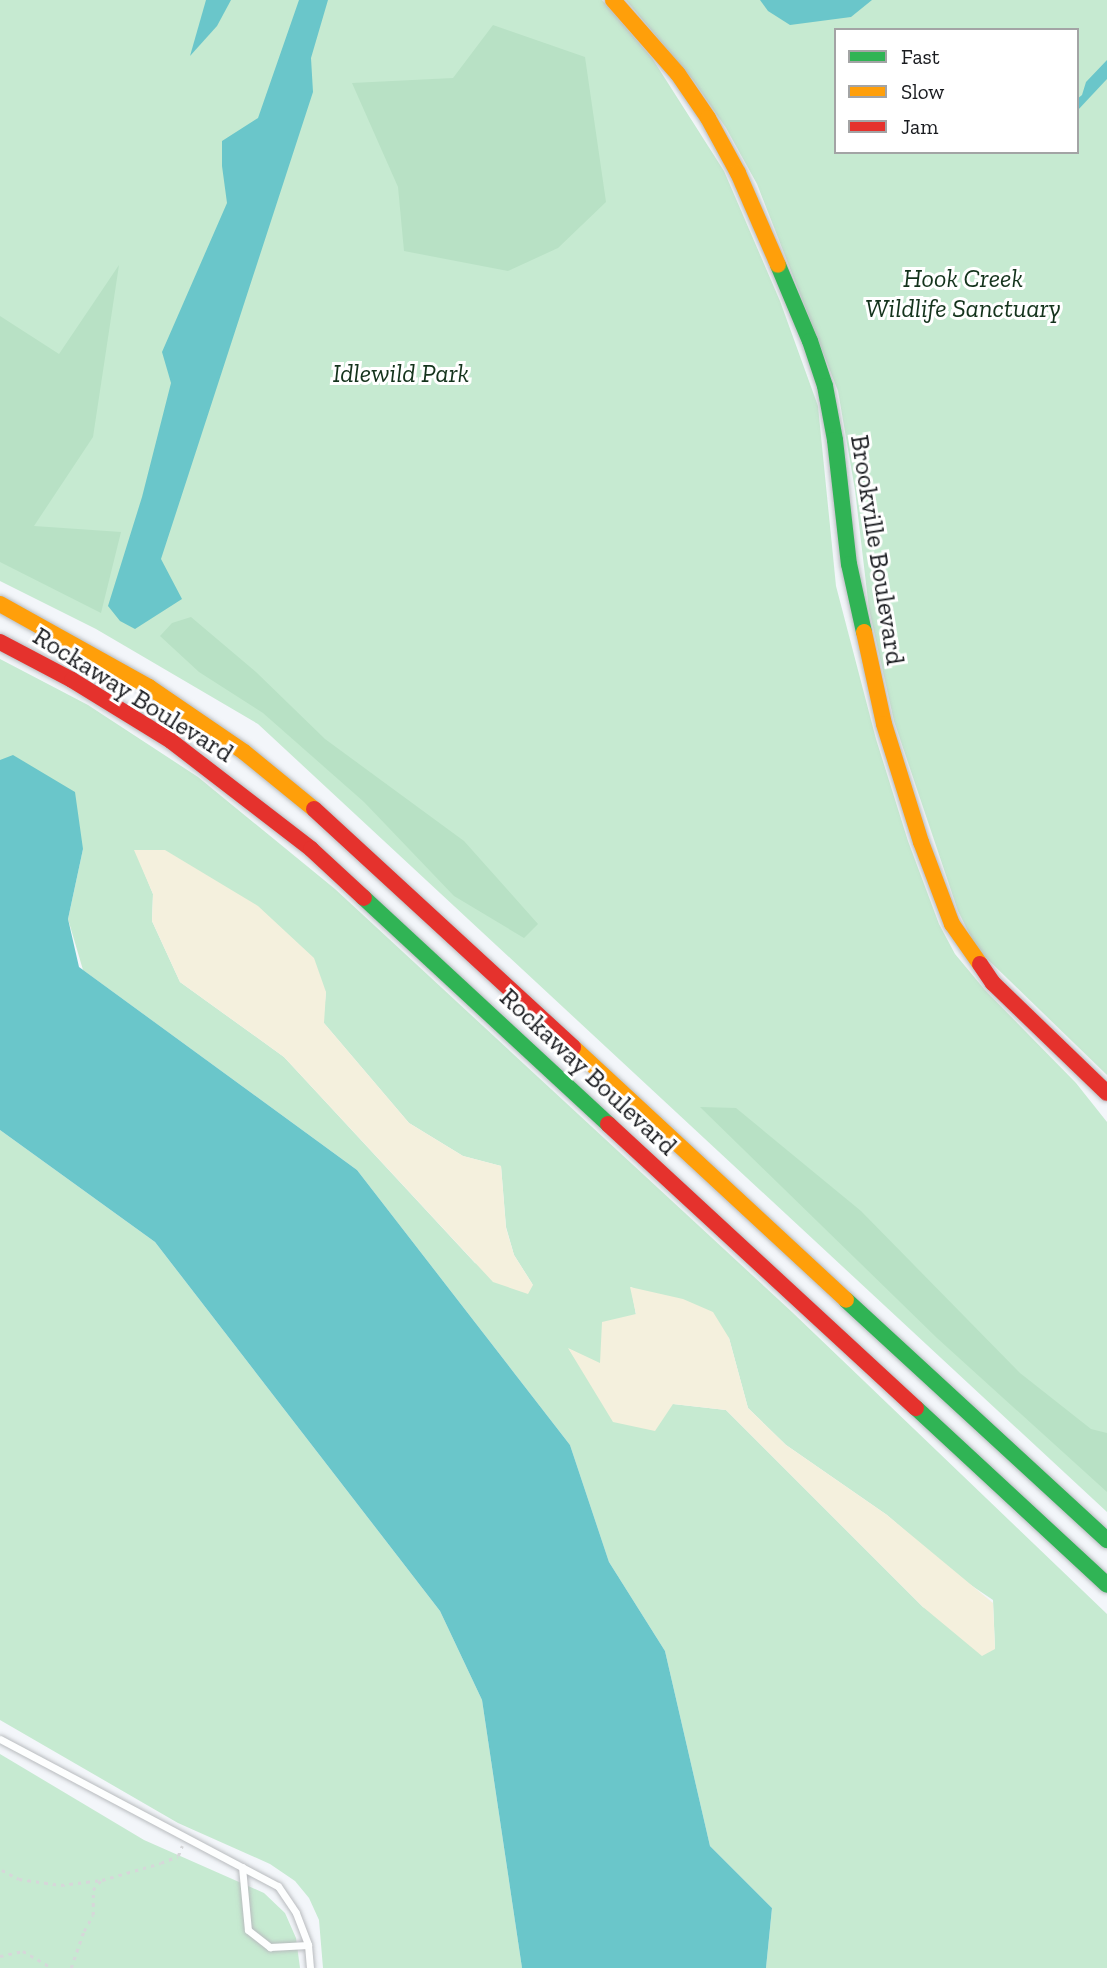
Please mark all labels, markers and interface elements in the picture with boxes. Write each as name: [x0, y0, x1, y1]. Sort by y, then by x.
legend: [834, 28, 1079, 154]
text: Fast: [901, 44, 940, 69]
text: Slow: [901, 79, 944, 104]
text: Jam: [901, 114, 938, 139]
park label: Hook Creek Wildlife Sanctuary: [865, 263, 1061, 324]
park label: Idlewild Park: [333, 358, 469, 390]
street label: Brookville Boulevard: [843, 433, 911, 667]
street label: Rockaway Boulevard: [27, 621, 239, 769]
street label: Rockaway Boulevard: [493, 982, 683, 1162]

